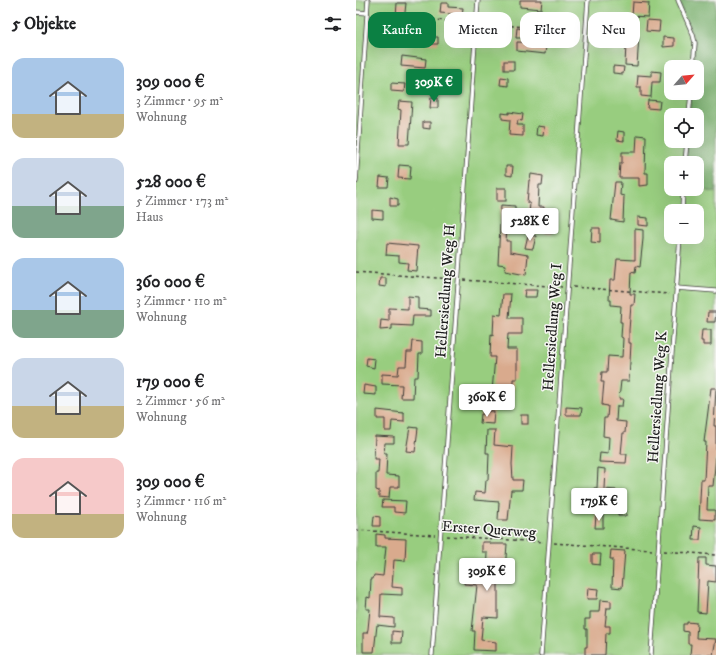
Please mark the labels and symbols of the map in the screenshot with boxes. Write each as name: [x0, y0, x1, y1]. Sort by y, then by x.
north arrow: [664, 60, 704, 100]
pin: 309K €: [401, 69, 467, 103]
pin: 528K €: [497, 208, 563, 242]
street label: Hellersiedlung Weg H: [431, 223, 460, 359]
street label: Hellersiedlung Weg I: [539, 263, 566, 391]
street label: Hellersiedlung Weg K: [643, 330, 672, 464]
pin: 360K €: [454, 384, 520, 418]
pin: 179K €: [566, 488, 632, 522]
street label: Erster Querweg: [441, 517, 537, 542]
pin: 309K €: [454, 558, 520, 592]

